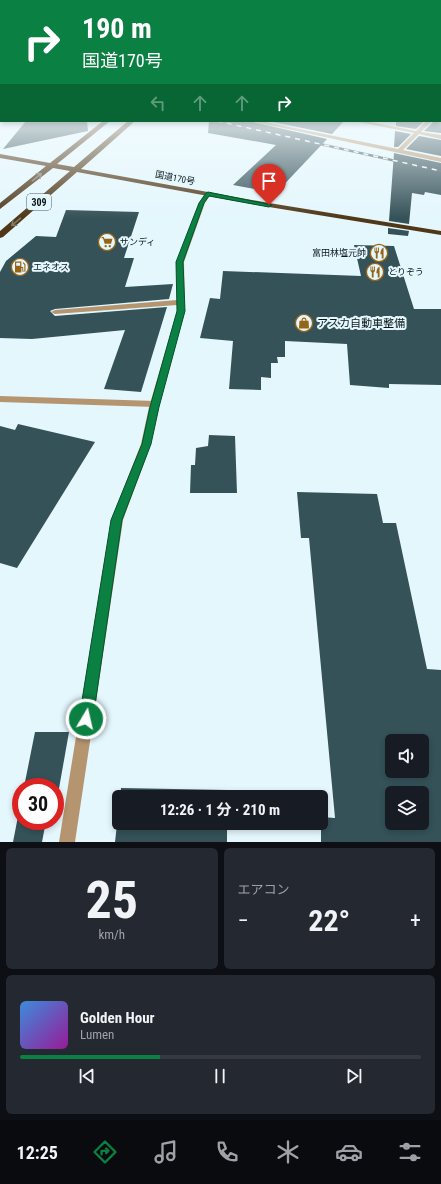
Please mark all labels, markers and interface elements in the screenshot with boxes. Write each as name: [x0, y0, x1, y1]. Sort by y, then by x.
text: 190 m: [82, 12, 152, 45]
icon: right: [16, 16, 68, 68]
text: 国道170号: [82, 50, 163, 71]
icon: left: [147, 92, 169, 114]
icon: ahead: [189, 92, 211, 114]
icon: ahead: [231, 92, 253, 114]
icon: right: [273, 92, 295, 114]
pin: [252, 164, 286, 205]
street label: 国道170号: [154, 169, 196, 187]
icon: arrive: [258, 170, 280, 192]
one-way arrow: [31, 173, 42, 182]
road number: 309: [27, 194, 51, 210]
one-way arrow: [10, 217, 21, 226]
supermarket icon: サンディ: [97, 232, 117, 252]
place label: サンディ: [120, 237, 155, 247]
restaurant icon: 富田林塩元帥: [369, 243, 389, 263]
place label: 富田林塩元帥: [312, 247, 366, 258]
fuel station icon: エネオス: [10, 257, 30, 277]
place label: エネオス: [33, 262, 69, 272]
restaurant icon: とりぞう: [365, 262, 385, 282]
place label: とりぞう: [388, 267, 424, 277]
shop icon: アスカ自動車整備: [294, 313, 314, 333]
place label: アスカ自動車整備: [317, 317, 405, 330]
position arrow: [65, 698, 107, 740]
map controls: [385, 734, 429, 830]
button: sound: [385, 734, 429, 778]
speed limit sign: 30: [12, 778, 64, 830]
button: layers: [385, 786, 429, 830]
text: 12:26 · 1 分 · 210 m: [160, 801, 280, 819]
text: 25: [85, 870, 138, 931]
text: エアコン: [238, 882, 290, 897]
text: 22°: [308, 903, 350, 938]
text: −: [238, 908, 249, 933]
text: +: [410, 908, 421, 933]
text: km/h: [98, 927, 125, 942]
text: Golden Hour: [80, 1009, 155, 1027]
text: Lumen: [80, 1027, 114, 1042]
icon: previous: [76, 1065, 98, 1087]
icon: pause: [209, 1065, 231, 1087]
icon: next: [343, 1065, 365, 1087]
icon: directions: [91, 1138, 119, 1166]
icon: music: [152, 1138, 180, 1166]
icon: phone: [213, 1138, 241, 1166]
icon: climate: [274, 1138, 302, 1166]
icon: car: [335, 1138, 363, 1166]
icon: filters: [396, 1138, 424, 1166]
text: 12:25: [17, 1142, 58, 1163]

